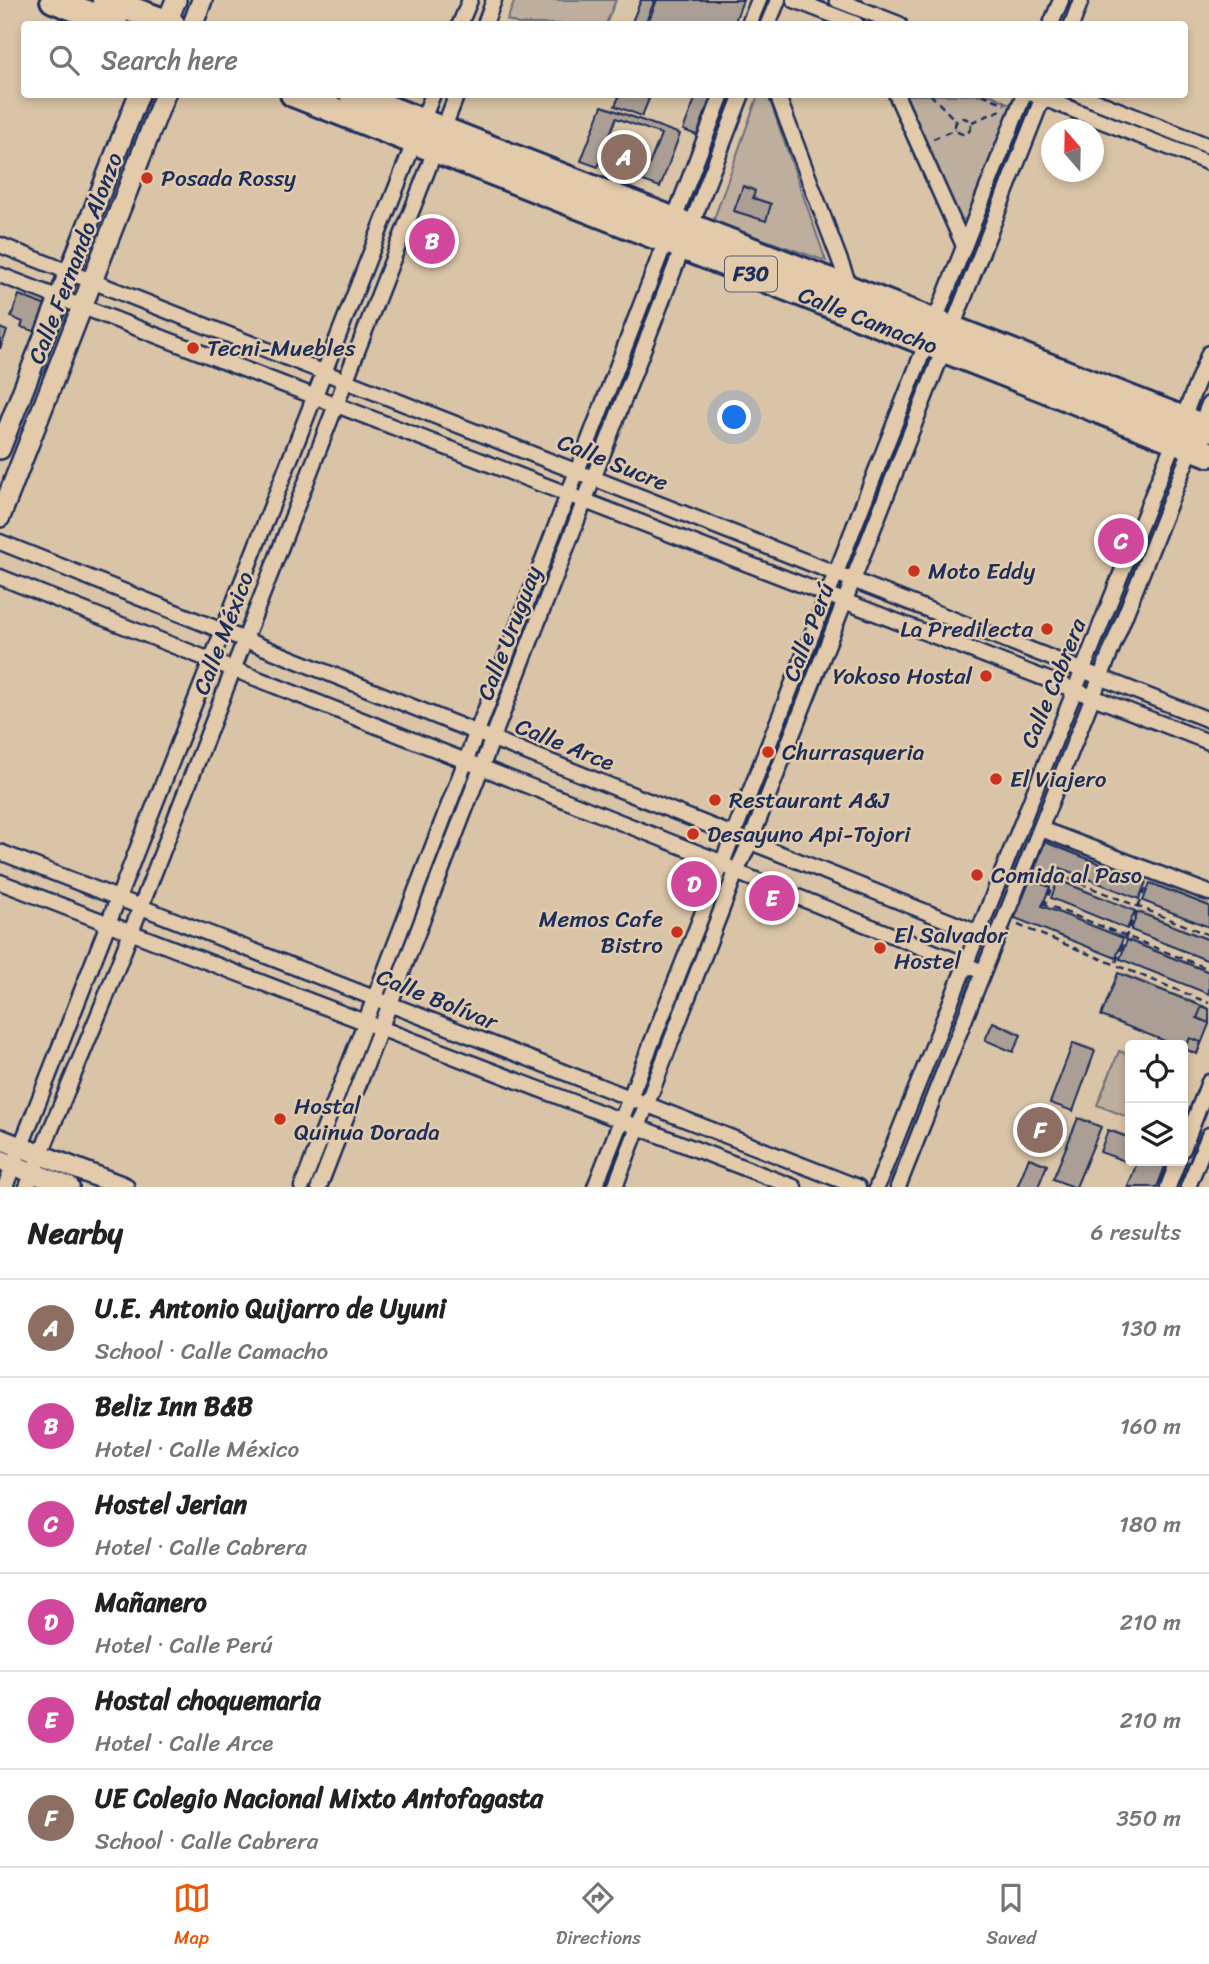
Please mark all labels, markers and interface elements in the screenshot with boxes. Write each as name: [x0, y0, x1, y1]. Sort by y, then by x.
search box: [21, 21, 1188, 98]
text: Search here: [101, 37, 238, 83]
icon: search: [45, 41, 83, 79]
north arrow: [1041, 119, 1104, 182]
pin: A: [601, 131, 647, 183]
street label: Calle Fernando Alonzo: [16, 146, 135, 370]
place label: Posada Rossy: [161, 158, 296, 199]
marker: Posada Rossy: [139, 170, 155, 186]
pin: B: [409, 215, 455, 267]
road number: F30: [725, 256, 777, 292]
street label: Calle Camacho: [792, 275, 944, 367]
place label: Tecni-Muebles: [207, 328, 356, 369]
marker: Tecni-Muebles: [185, 340, 201, 356]
your location: [717, 400, 751, 434]
street label: Calle Sucre: [551, 422, 675, 503]
pin: C: [1098, 515, 1144, 567]
place label: Moto Eddy: [928, 551, 1035, 592]
street label: Calle Uruguay: [465, 560, 554, 706]
marker: Moto Eddy: [906, 563, 922, 579]
street label: Calle México: [181, 565, 266, 701]
street label: Calle Perú: [771, 576, 846, 688]
place label: La Predilecta: [900, 609, 1033, 650]
street label: Calle Cabrera: [1009, 611, 1098, 754]
marker: La Predilecta: [1039, 621, 1055, 637]
place label: Yokoso Hostal: [833, 656, 972, 697]
marker: Yokoso Hostal: [978, 668, 994, 684]
street label: Calle Arce: [509, 706, 621, 783]
place label: Churrasqueria: [782, 732, 925, 773]
marker: Churrasqueria: [760, 744, 776, 760]
place label: El Viajero: [1010, 759, 1107, 800]
marker: El Viajero: [988, 771, 1004, 787]
place label: Restaurant A&J: [729, 780, 890, 821]
marker: Restaurant A&J: [707, 792, 723, 808]
place label: Desayuno Api-Tojori: [707, 814, 911, 855]
marker: Desayuno Api-Tojori: [685, 826, 701, 842]
place label: Comida al Paso: [991, 855, 1142, 896]
pin: D: [671, 858, 717, 910]
marker: Comida al Paso: [969, 867, 985, 883]
pin: E: [749, 872, 795, 924]
place label: Memos Cafe Bistro: [539, 899, 663, 966]
place label: El Salvador Hostel: [894, 915, 1009, 982]
marker: Memos Cafe Bistro: [669, 924, 685, 940]
marker: El Salvador Hostel: [872, 940, 888, 956]
street label: Calle Bolívar: [370, 957, 505, 1043]
map controls: [1125, 1040, 1188, 1166]
button: locate: [1125, 1040, 1188, 1103]
place label: Hostal Quinua Dorada: [294, 1086, 440, 1153]
button: layers: [1125, 1103, 1188, 1166]
pin: F: [1017, 1104, 1063, 1156]
marker: Hostal Quinua Dorada: [272, 1111, 288, 1127]
text: Nearby: [28, 1206, 123, 1260]
text: 6 results: [1091, 1212, 1181, 1253]
text: U.E. Antonio Quijarro de Uyuni: [95, 1285, 446, 1331]
text: A: [43, 1308, 59, 1349]
text: 130 m: [1120, 1308, 1181, 1349]
text: School · Calle Camacho: [95, 1331, 328, 1372]
text: Beliz Inn B&B: [95, 1383, 253, 1429]
text: B: [44, 1406, 58, 1447]
text: 160 m: [1120, 1406, 1181, 1447]
text: Hotel · Calle México: [95, 1429, 299, 1470]
text: Hostel Jerian: [95, 1481, 247, 1527]
text: C: [44, 1504, 58, 1545]
text: 180 m: [1119, 1504, 1181, 1545]
text: Hotel · Calle Cabrera: [95, 1527, 307, 1568]
text: Mañanero: [95, 1579, 207, 1625]
text: D: [44, 1602, 58, 1643]
text: 210 m: [1120, 1602, 1181, 1643]
text: Hotel · Calle Perú: [95, 1625, 273, 1666]
text: Hostal choquemaria: [95, 1677, 321, 1723]
text: E: [45, 1700, 57, 1741]
text: 210 m: [1120, 1700, 1181, 1741]
text: Hotel · Calle Arce: [95, 1723, 273, 1764]
text: UE Colegio Nacional Mixto Antofagasta: [95, 1775, 543, 1821]
text: F: [45, 1798, 57, 1839]
text: 350 m: [1116, 1798, 1181, 1839]
text: School · Calle Cabrera: [95, 1821, 318, 1862]
tab: Map: [173, 1879, 211, 1954]
tab: Directions: [556, 1879, 641, 1954]
tab: Saved: [986, 1879, 1036, 1954]

